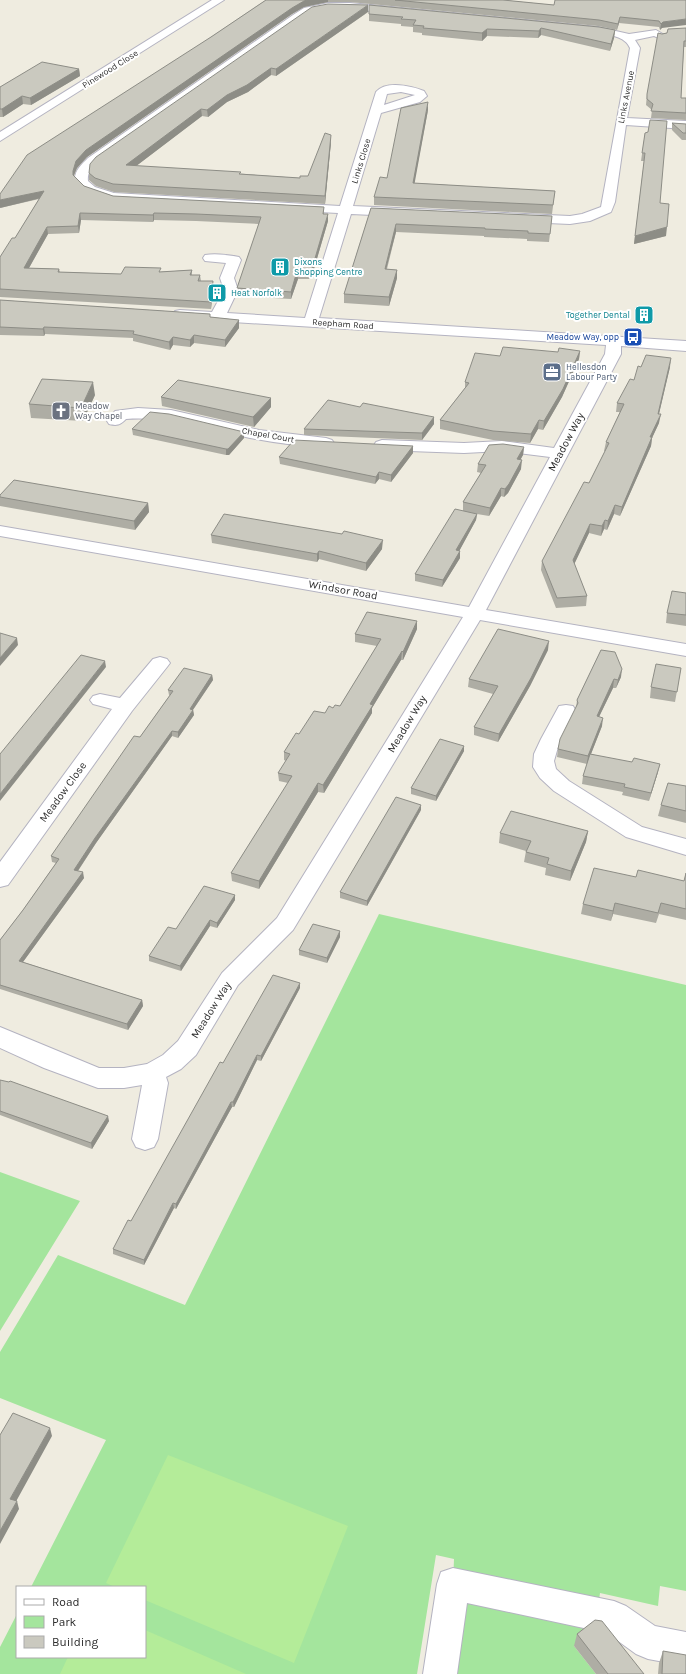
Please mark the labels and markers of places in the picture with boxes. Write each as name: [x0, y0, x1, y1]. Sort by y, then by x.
building icon: Dixons Shopping Centre: [269, 256, 291, 278]
place label: Dixons Shopping Centre: [294, 257, 363, 277]
building icon: Heat Norfolk: [206, 282, 228, 304]
place label: Heat Norfolk: [231, 288, 282, 298]
building icon: Together Dental: [633, 304, 655, 326]
place label: Together Dental: [566, 310, 630, 320]
bus stop icon: Meadow Way, opp: [622, 326, 644, 348]
place label: Meadow Way, opp: [547, 332, 619, 342]
office icon: Hellesdon Labour Party: [541, 361, 563, 383]
place label: Hellesdon Labour Party: [566, 362, 618, 382]
church icon: Meadow Way Chapel: [50, 400, 72, 422]
place label: Meadow Way Chapel: [75, 401, 122, 421]

